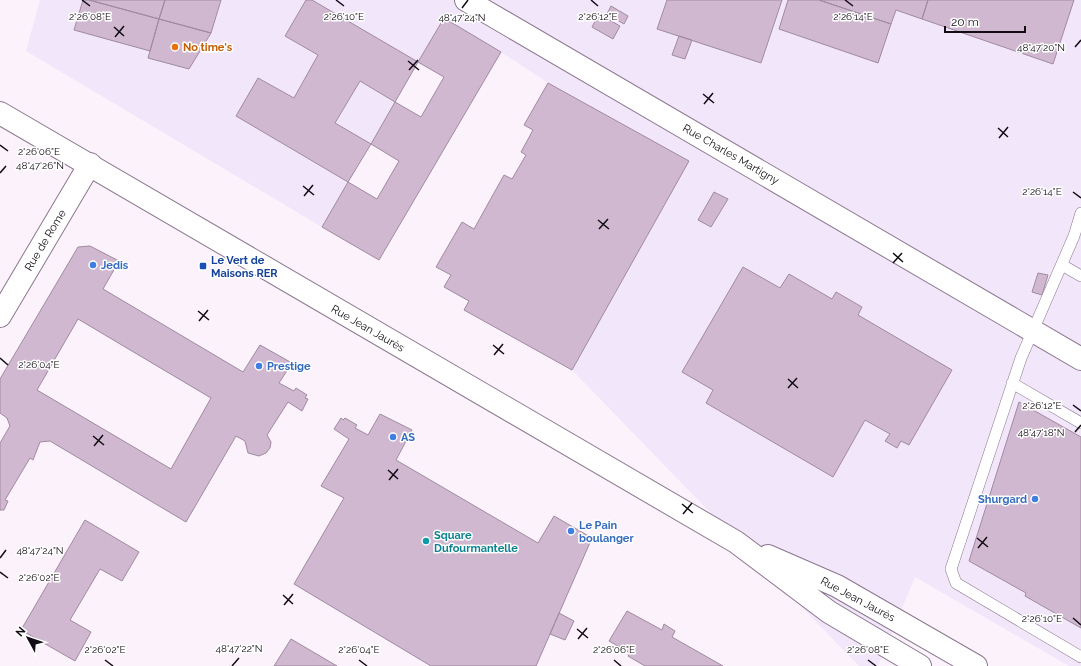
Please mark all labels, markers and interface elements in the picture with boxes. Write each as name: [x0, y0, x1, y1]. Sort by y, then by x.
scale bar: [945, 8, 1025, 34]
text: 2°26'08"E: [69, 11, 111, 22]
text: 2°26'10"E: [324, 11, 364, 22]
text: 2°26'12"E: [578, 11, 618, 22]
text: 2°26'14"E: [833, 11, 873, 22]
text: 48°47'24"N: [438, 12, 486, 23]
text: 20 m: [951, 15, 979, 29]
place label: No time's: [183, 41, 233, 54]
marker: No time's: [170, 42, 180, 52]
text: 48°47'20"N: [1017, 42, 1065, 53]
street label: Rue Charles Martigny: [680, 122, 781, 187]
text: 2°26'06"E: [18, 146, 60, 157]
text: 48°47'26"N: [16, 160, 64, 171]
text: 2°26'14"E: [1022, 186, 1062, 197]
street label: Rue de Rome: [22, 207, 69, 273]
place label: Le Vert de Maisons RER: [211, 254, 278, 280]
place label: Jedis: [101, 259, 129, 272]
marker: Jedis: [88, 260, 98, 270]
marker: Le Vert de Maisons RER: [198, 261, 208, 271]
street label: Rue Jean Jaurès: [329, 302, 407, 355]
text: 2°26'04"E: [18, 359, 60, 370]
place label: Prestige: [267, 360, 311, 373]
marker: Prestige: [254, 361, 264, 371]
text: 2°26'12"E: [1022, 400, 1062, 411]
text: 48°47'18"N: [1018, 427, 1064, 438]
place label: AS: [401, 431, 415, 444]
marker: AS: [388, 432, 398, 442]
place label: Shurgard: [978, 493, 1027, 506]
marker: Shurgard: [1030, 494, 1040, 504]
place label: Le Pain boulanger: [579, 519, 634, 545]
marker: Le Pain boulanger: [566, 526, 576, 536]
place label: Square Dufourmantelle: [434, 529, 518, 555]
marker: Square Dufourmantelle: [421, 536, 431, 546]
text: 48°47'24"N: [16, 545, 64, 556]
text: 2°26'02"E: [18, 572, 60, 583]
street label: Rue Jean Jaurès: [818, 574, 897, 625]
text: 2°26'10"E: [1022, 613, 1062, 624]
north arrow: [8, 618, 48, 658]
text: N: [13, 624, 28, 639]
text: 48°47'22"N: [216, 643, 262, 654]
text: 2°26'02"E: [84, 644, 126, 655]
text: 2°26'04"E: [338, 644, 380, 655]
text: 2°26'06"E: [593, 644, 635, 655]
text: 2°26'08"E: [847, 644, 889, 655]

